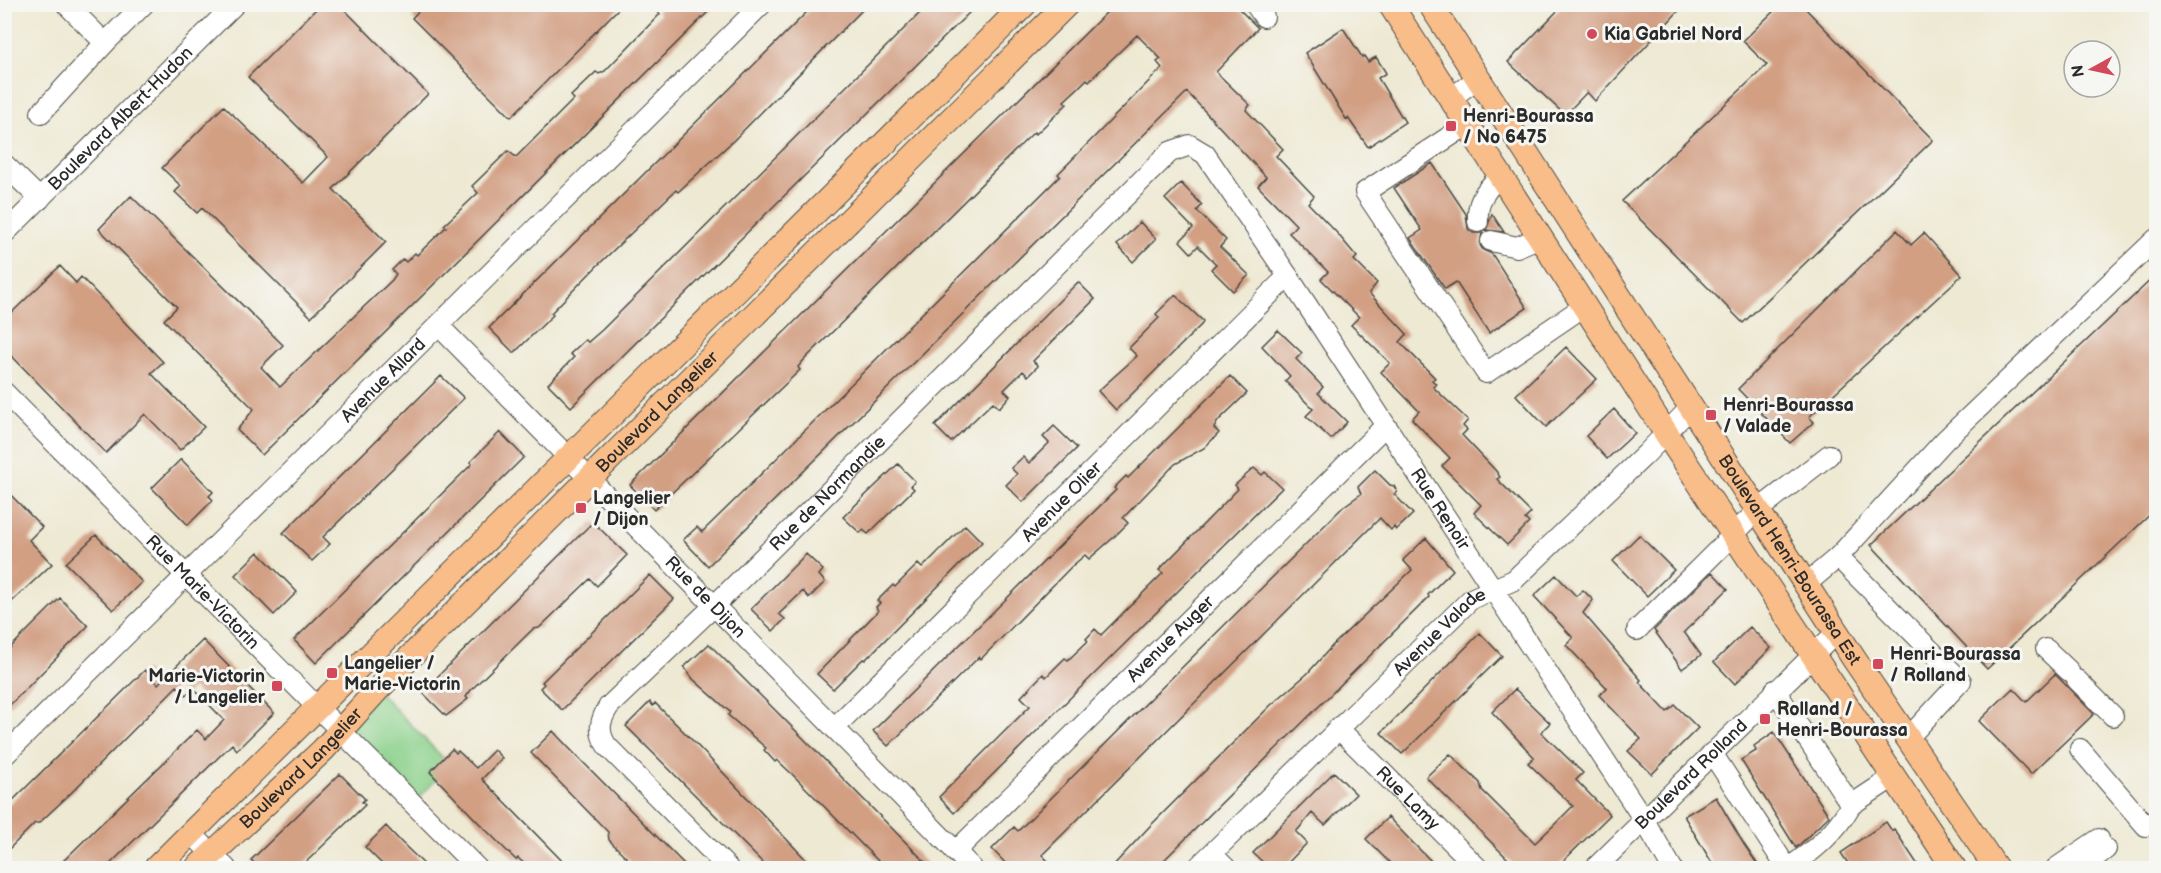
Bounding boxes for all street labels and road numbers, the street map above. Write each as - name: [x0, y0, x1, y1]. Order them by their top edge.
- street label: Boulevard Albert-Hudon: [44, 42, 197, 195]
- street label: Avenue Allard: [336, 333, 430, 426]
- street label: Boulevard Langelier: [591, 346, 723, 477]
- street label: Rue de Normandie: [765, 431, 890, 555]
- street label: Boulevard Henri-Bourassa Est: [1714, 451, 1866, 669]
- street label: Avenue Olier: [1017, 457, 1106, 546]
- street label: Rue Renoir: [1406, 464, 1475, 554]
- street label: Rue Marie-Victorin: [142, 531, 264, 653]
- street label: Rue de Dijon: [661, 552, 750, 642]
- street label: Avenue Valade: [1389, 583, 1489, 680]
- street label: Avenue Auger: [1122, 591, 1218, 686]
- street label: Boulevard Langelier: [235, 703, 367, 833]
- street label: Boulevard Rolland: [1630, 715, 1751, 834]
- street label: Rue Lamy: [1372, 762, 1445, 835]

